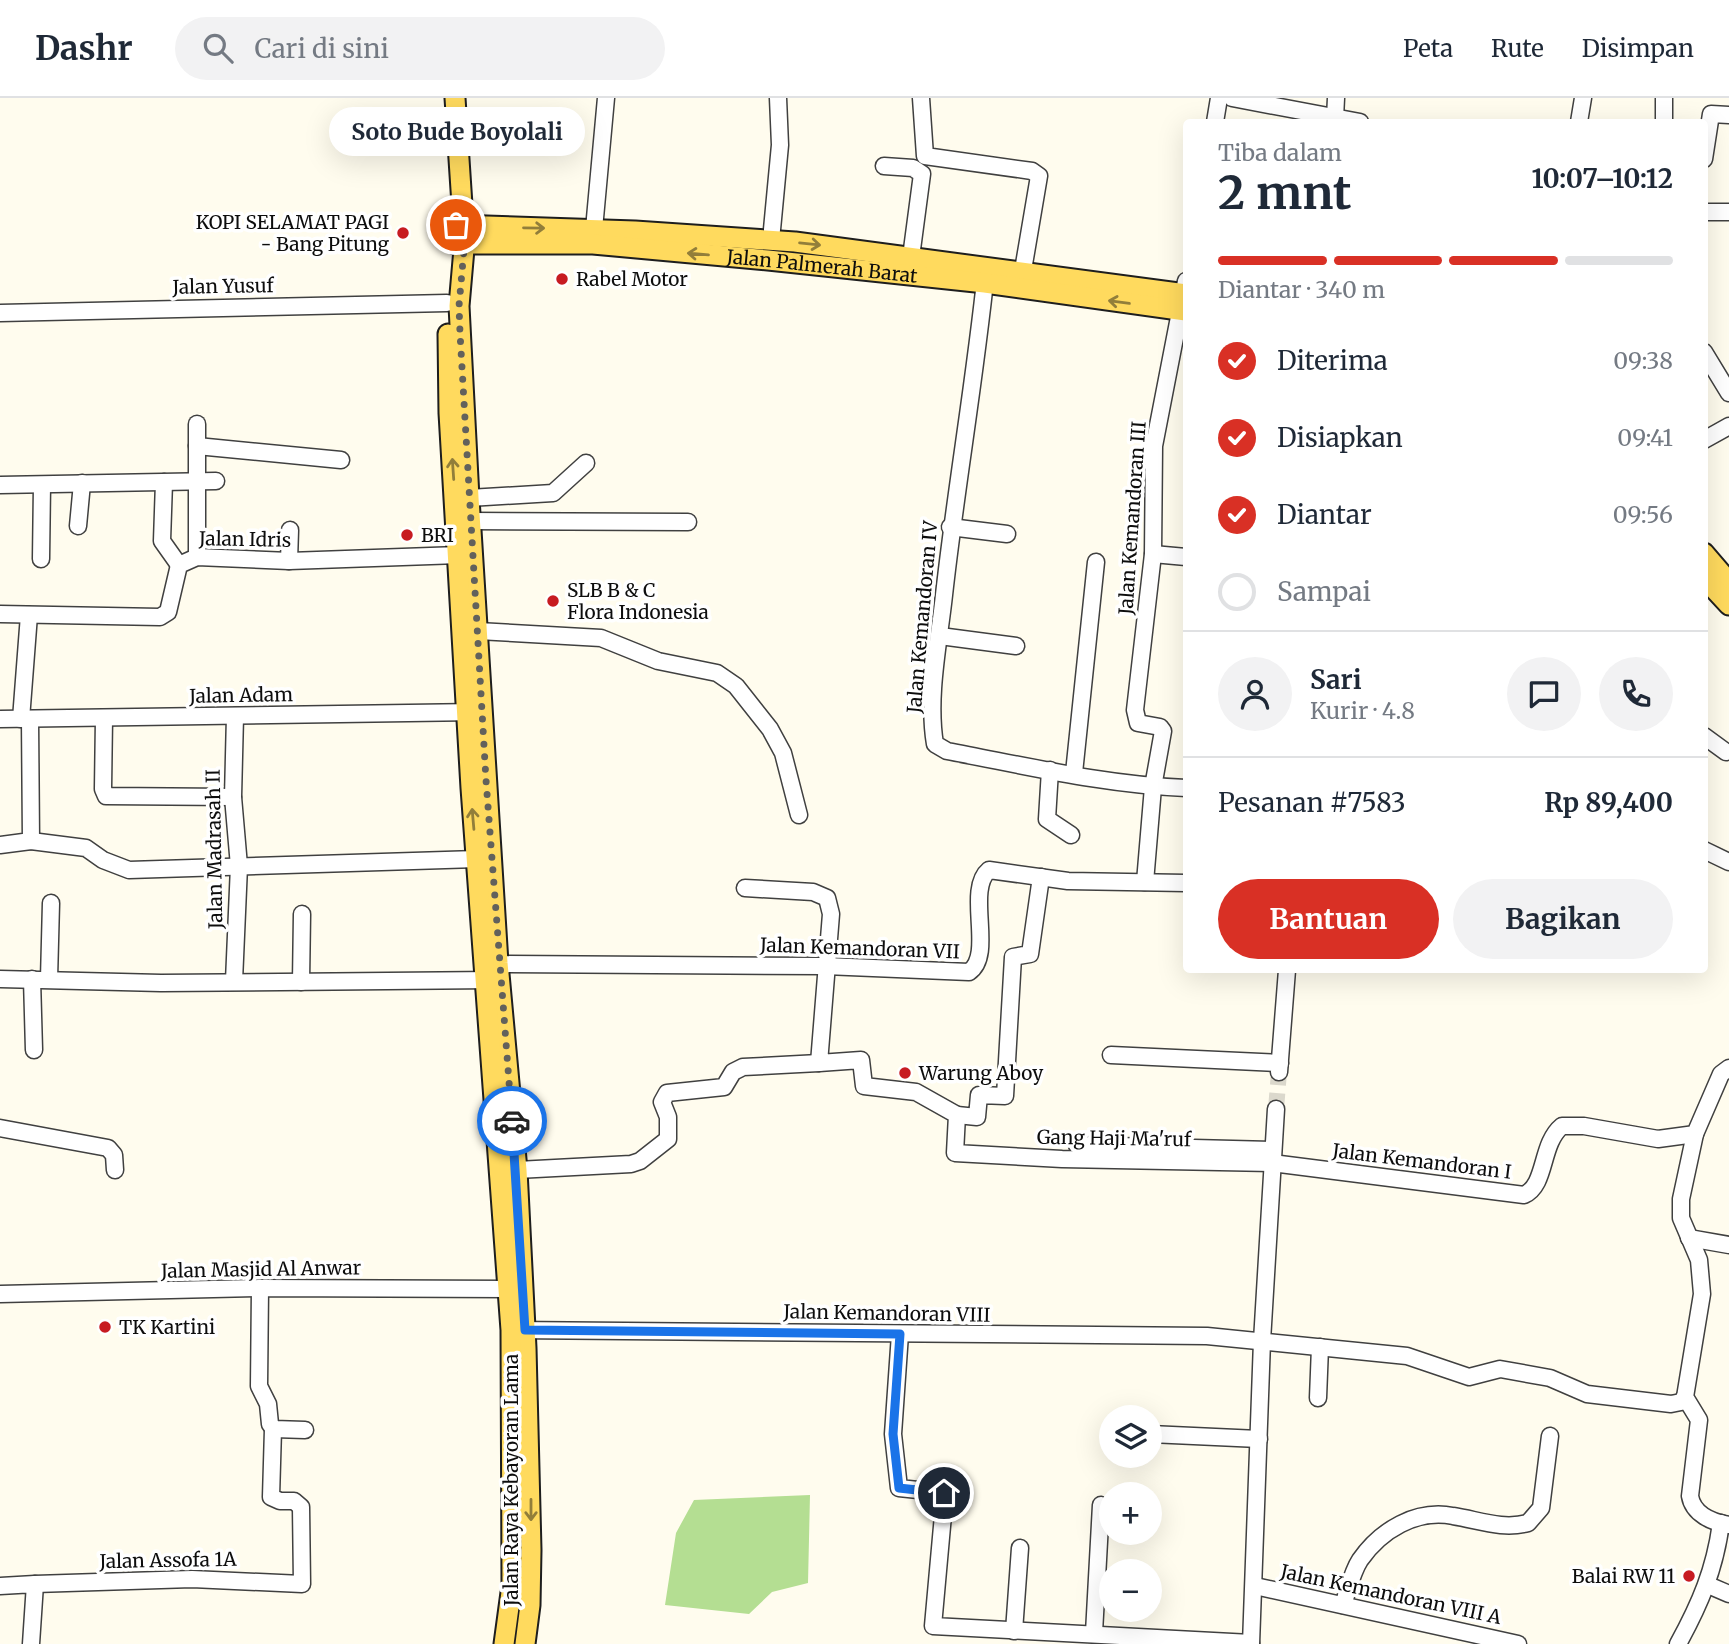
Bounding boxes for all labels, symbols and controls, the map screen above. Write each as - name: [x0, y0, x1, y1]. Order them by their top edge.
- search box: [175, 17, 665, 80]
- text: Dashr: [35, 28, 133, 69]
- icon: search: [199, 29, 237, 67]
- text: Cari di sini: [255, 32, 389, 65]
- text: Peta: [1403, 33, 1453, 64]
- text: Rute: [1491, 33, 1544, 64]
- text: Disimpan: [1582, 33, 1694, 64]
- callout: Soto Bude Boyolali: [328, 106, 584, 155]
- text: Soto Bude Boyolali: [351, 117, 563, 146]
- text: Tiba dalam: [1218, 138, 1342, 167]
- text: 10:07–10:12: [1532, 162, 1673, 195]
- text: 2 mnt: [1218, 164, 1352, 222]
- pin: [426, 195, 486, 255]
- icon: bag: [437, 206, 475, 244]
- place label: KOPI SELAMAT PAGI - Bang Pitung: [196, 210, 389, 256]
- one-way arrow: [523, 221, 546, 235]
- marker: KOPI SELAMAT PAGI - Bang Pitung: [395, 225, 411, 241]
- one-way arrow: [799, 238, 821, 251]
- street label: Jalan Palmerah Barat: [724, 244, 919, 288]
- one-way arrow: [687, 247, 710, 260]
- place label: Rabel Motor: [576, 267, 688, 291]
- marker: Rabel Motor: [554, 271, 570, 287]
- street label: Jalan Yusuf: [171, 273, 275, 299]
- text: Diantar · 340 m: [1218, 275, 1385, 304]
- one-way arrow: [1108, 295, 1131, 308]
- icon: check: [1218, 342, 1256, 380]
- text: Diterima: [1277, 344, 1388, 377]
- text: 09:38: [1613, 346, 1673, 375]
- icon: check: [1218, 419, 1256, 457]
- street label: Jalan Kemandoran III: [1113, 420, 1151, 617]
- text: Disiapkan: [1277, 421, 1403, 454]
- text: 09:41: [1617, 423, 1673, 452]
- one-way arrow: [446, 458, 459, 481]
- icon: check: [1218, 496, 1256, 534]
- text: Diantar: [1277, 498, 1372, 531]
- text: 09:56: [1613, 500, 1673, 529]
- street label: Jalan Kemandoran IV: [902, 519, 942, 715]
- place label: BRI: [421, 523, 454, 547]
- street label: Jalan Idris: [198, 526, 291, 552]
- marker: BRI: [399, 527, 415, 543]
- text: Sampai: [1277, 575, 1371, 608]
- place label: SLB B & C Flora Indonesia: [567, 578, 709, 624]
- marker: SLB B & C Flora Indonesia: [545, 593, 561, 609]
- button: person: [1218, 657, 1292, 731]
- button: chat: [1507, 657, 1581, 731]
- button: phone: [1599, 657, 1673, 731]
- text: Sari: [1310, 663, 1362, 696]
- street label: Jalan Adam: [188, 682, 293, 708]
- text: Kurir · 4.8: [1310, 696, 1415, 725]
- street label: Jalan Madrasah II: [201, 769, 227, 930]
- text: Pesanan #7583: [1218, 786, 1406, 819]
- text: Rp 89,400: [1544, 786, 1673, 819]
- one-way arrow: [467, 808, 480, 830]
- button: Bantuan: [1218, 879, 1439, 959]
- button: Bagikan: [1453, 879, 1673, 959]
- street label: Jalan Kemandoran VII: [759, 932, 960, 963]
- place label: Warung Aboy: [918, 1061, 1043, 1085]
- marker: Warung Aboy: [897, 1065, 913, 1081]
- courier: [477, 1086, 547, 1156]
- icon: car: [493, 1102, 531, 1140]
- street label: Gang Haji Ma'ruf: [1037, 1125, 1192, 1151]
- street label: Jalan Kemandoran I: [1330, 1138, 1513, 1184]
- street label: Jalan Masjid Al Anwar: [160, 1255, 362, 1283]
- street label: Jalan Kemandoran VIII: [782, 1299, 991, 1327]
- place label: TK Kartini: [119, 1315, 215, 1339]
- marker: TK Kartini: [97, 1319, 113, 1335]
- street label: Jalan Raya Kebayoran Lama: [499, 1354, 523, 1607]
- map controls: [1099, 1405, 1162, 1622]
- button: layers: [1099, 1405, 1162, 1468]
- pin: [914, 1463, 974, 1523]
- icon: home: [925, 1474, 963, 1512]
- button: +: [1099, 1482, 1162, 1545]
- one-way arrow: [524, 1498, 538, 1521]
- street label: Jalan Assofa 1A: [98, 1547, 237, 1573]
- button: −: [1099, 1559, 1162, 1622]
- street label: Jalan Kemandoran VIII A: [1277, 1559, 1504, 1629]
- place label: Balai RW 11: [1572, 1564, 1675, 1588]
- marker: Balai RW 11: [1681, 1568, 1697, 1584]

